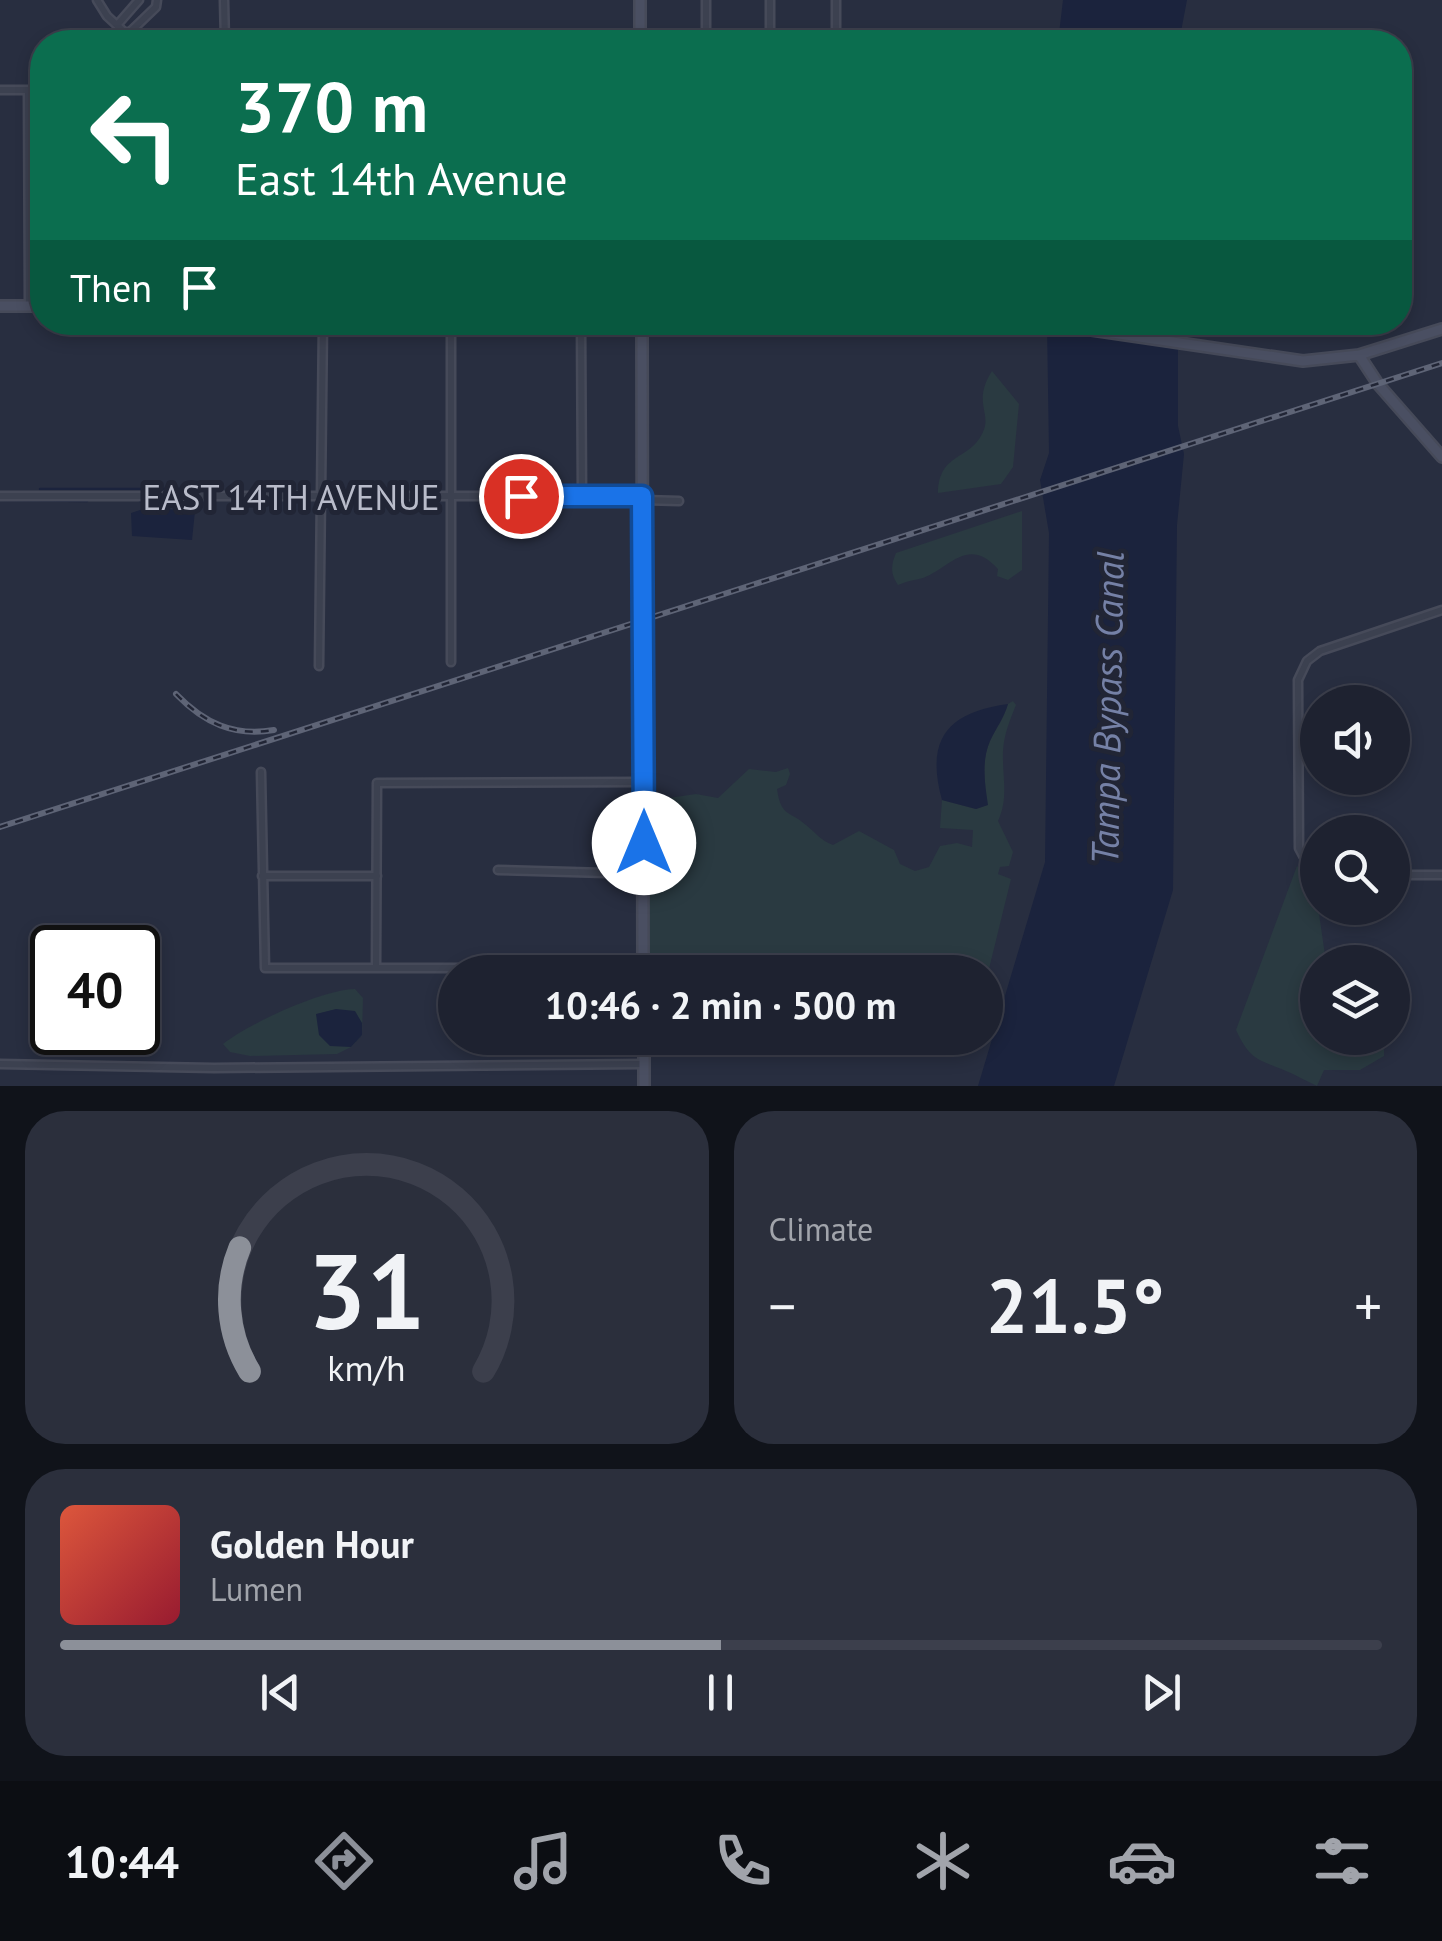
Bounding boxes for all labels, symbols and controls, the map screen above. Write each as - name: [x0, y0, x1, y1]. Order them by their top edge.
- text: 370 m: [235, 61, 428, 151]
- icon: left: [70, 70, 200, 200]
- text: East 14th Avenue: [235, 149, 568, 207]
- icon: arrive: [172, 260, 227, 315]
- text: Then: [70, 263, 152, 312]
- pin: [479, 454, 564, 539]
- icon: arrive: [494, 469, 549, 524]
- street label: EAST 14TH AVENUE: [142, 474, 440, 520]
- water label: Tampa Bypass Canal: [1079, 551, 1134, 865]
- map controls: [1300, 685, 1410, 1055]
- button: sound: [1300, 685, 1410, 795]
- position arrow: [592, 791, 696, 895]
- button: search: [1300, 815, 1410, 925]
- speed limit sign: 40: [30, 925, 160, 1055]
- button: layers: [1300, 945, 1410, 1055]
- text: 10:46 · 2 min · 500 m: [545, 980, 896, 1029]
- text: Climate: [769, 1208, 873, 1250]
- text: 31: [308, 1223, 426, 1358]
- text: 21.5°: [986, 1257, 1165, 1354]
- text: −: [769, 1270, 796, 1341]
- text: +: [1354, 1270, 1382, 1341]
- text: km/h: [328, 1345, 406, 1391]
- text: Golden Hour: [210, 1519, 414, 1568]
- text: Lumen: [210, 1568, 303, 1610]
- icon: previous: [253, 1665, 308, 1720]
- icon: pause: [693, 1665, 748, 1720]
- icon: next: [1134, 1665, 1189, 1720]
- icon: directions: [309, 1826, 379, 1896]
- icon: music: [508, 1826, 578, 1896]
- icon: phone: [708, 1826, 778, 1896]
- icon: climate: [908, 1826, 978, 1896]
- icon: car: [1107, 1826, 1177, 1896]
- icon: filters: [1307, 1826, 1377, 1896]
- text: 10:44: [65, 1832, 179, 1890]

